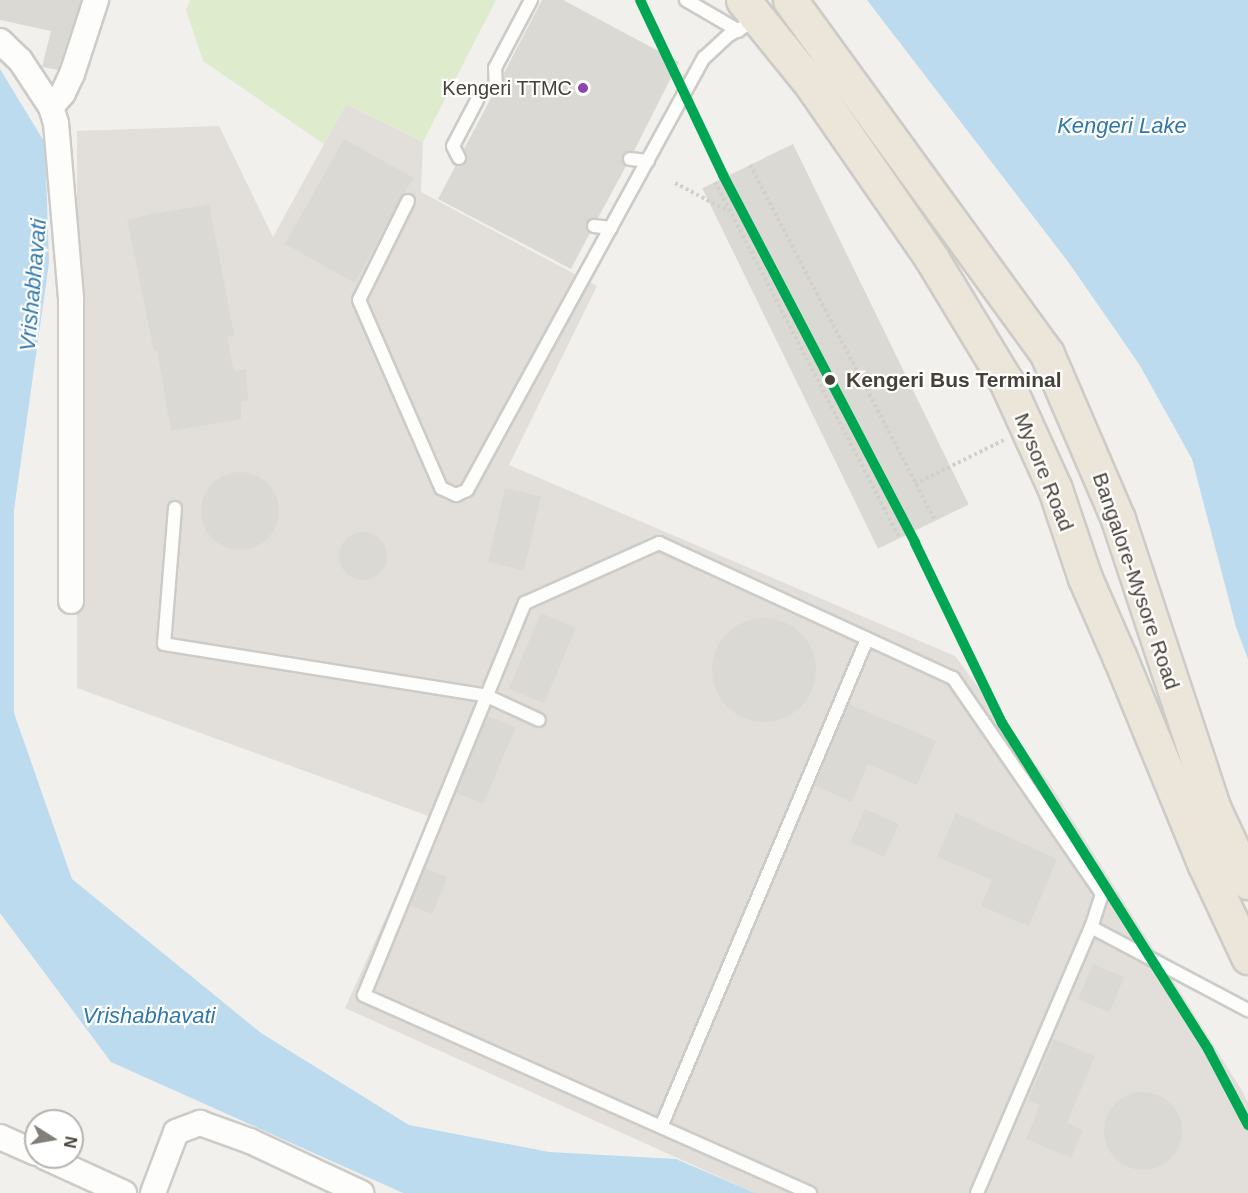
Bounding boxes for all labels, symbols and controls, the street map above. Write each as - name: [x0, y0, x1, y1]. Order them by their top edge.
- place label: Kengeri TTMC: [442, 76, 572, 100]
- marker: Kengeri TTMC: [577, 82, 589, 94]
- water label: Kengeri Lake: [1057, 113, 1187, 139]
- water label: Vrishabhavati: [14, 218, 52, 352]
- place label: Kengeri Bus Terminal: [846, 367, 1061, 393]
- marker: Kengeri Bus Terminal: [819, 369, 841, 391]
- street label: Mysore Road: [1009, 409, 1079, 535]
- street label: Bangalore-Mysore Road: [1087, 469, 1185, 693]
- water label: Vrishabhavati: [83, 1003, 215, 1029]
- north arrow: [24, 1109, 84, 1169]
- text: N: [61, 1135, 80, 1149]

